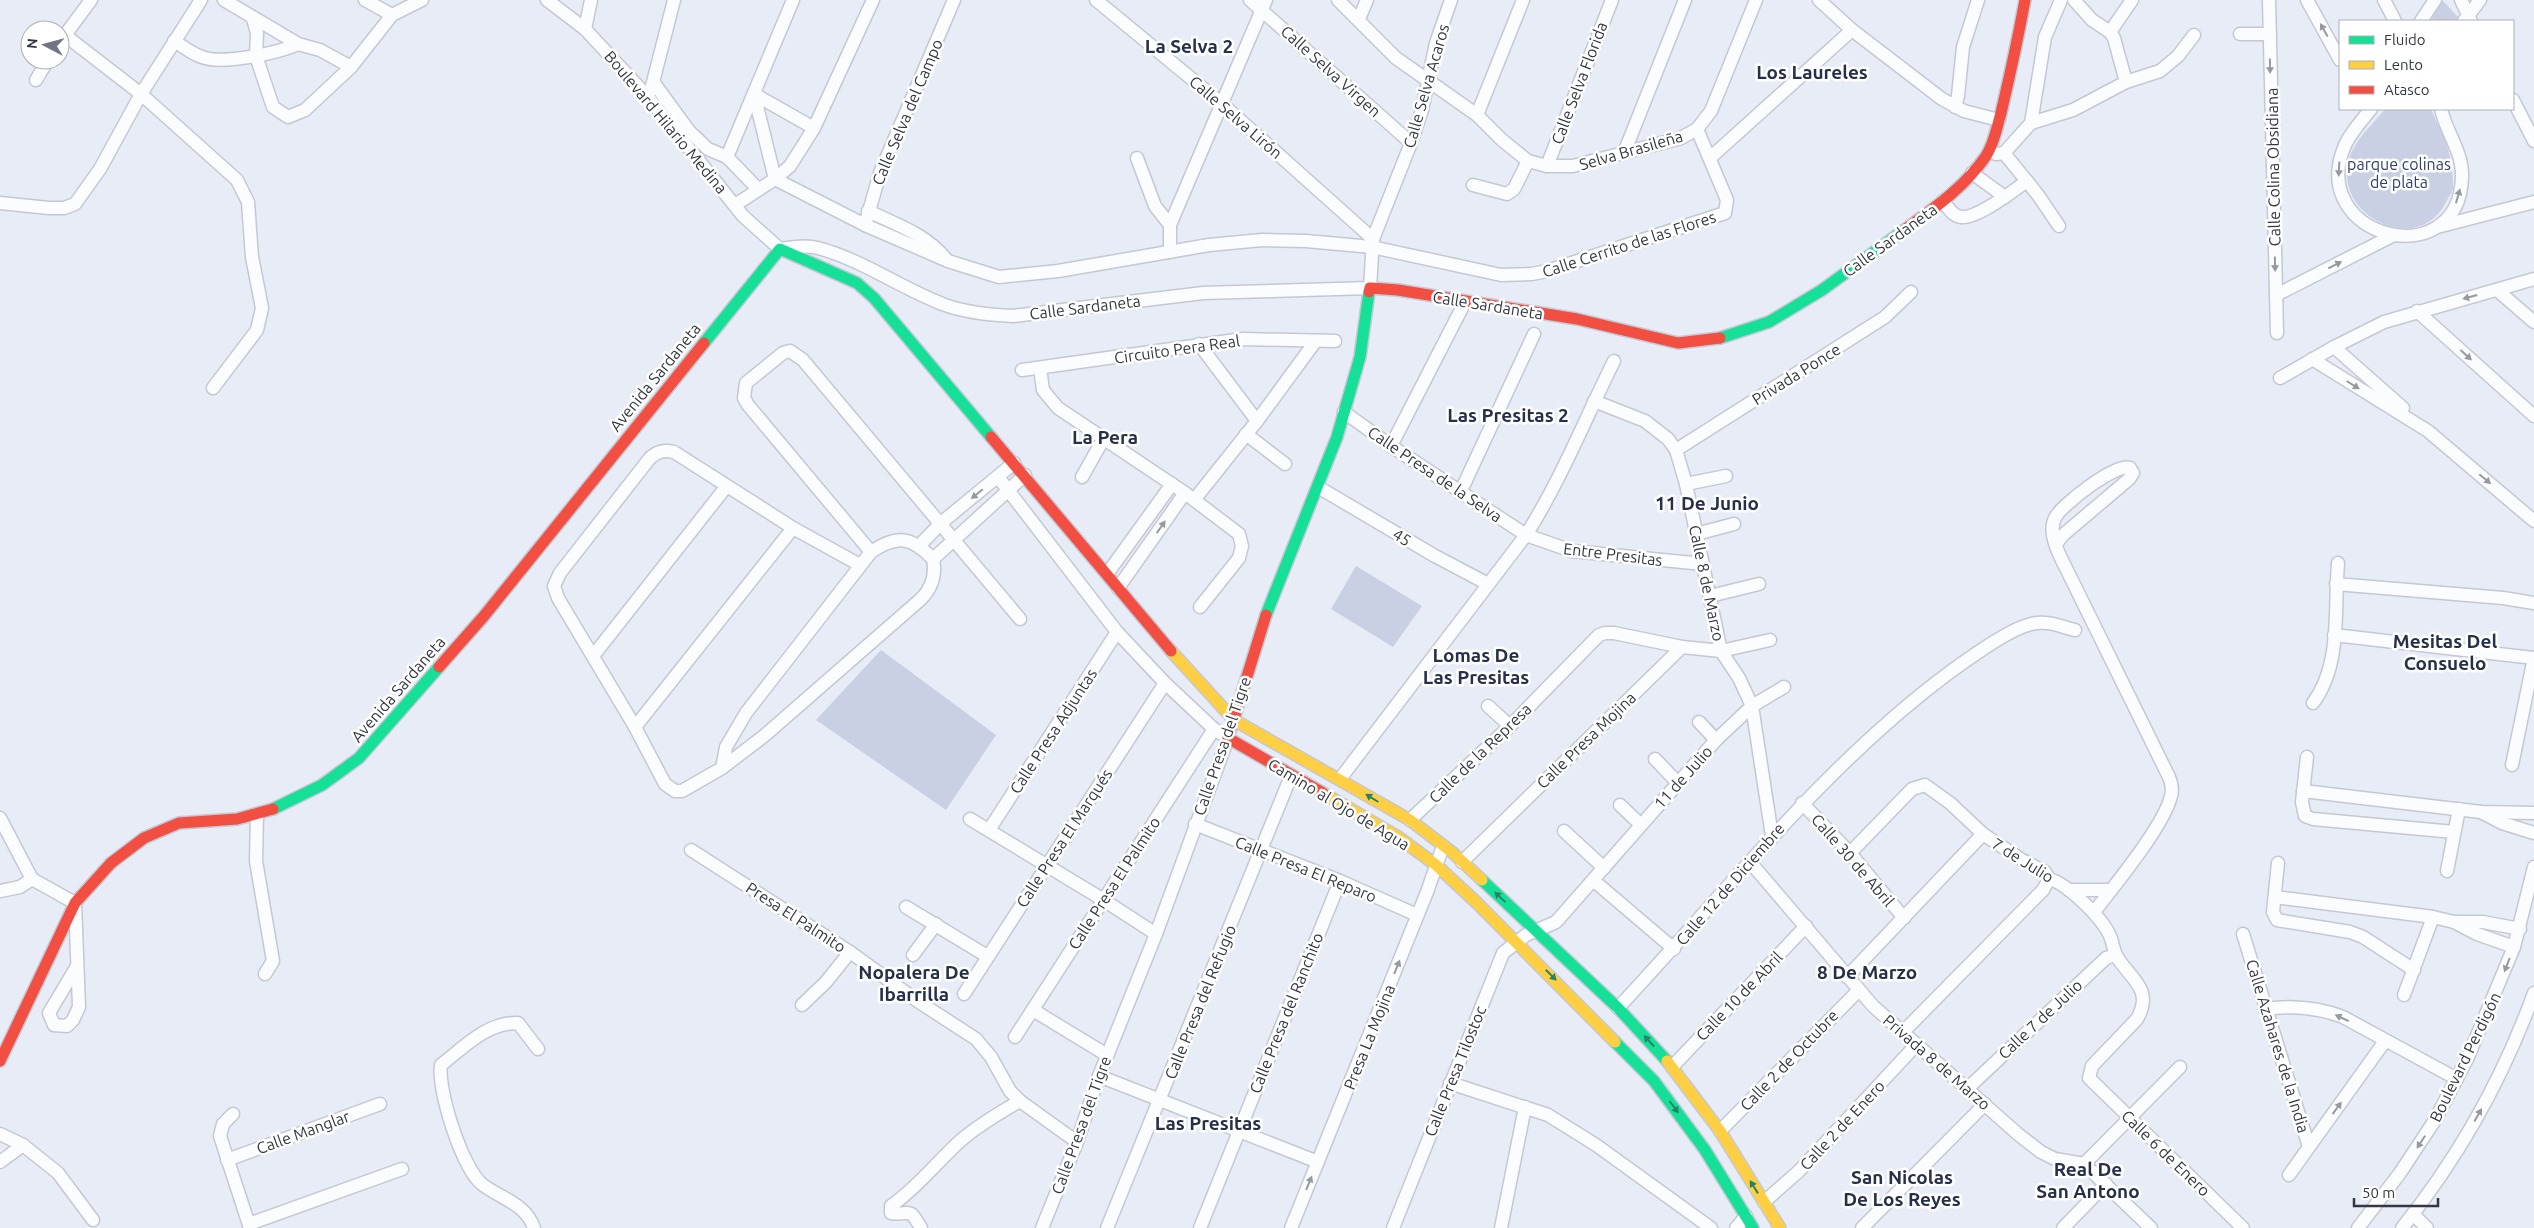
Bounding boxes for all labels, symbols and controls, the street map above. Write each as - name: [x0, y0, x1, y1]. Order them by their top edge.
- street label: Calle Selva Florida: [1547, 19, 1611, 147]
- north arrow: [20, 20, 70, 70]
- legend: [2339, 20, 2514, 110]
- street label: Calle Selva Virgen: [1277, 22, 1385, 120]
- street label: Calle Selva Acaros: [1400, 22, 1452, 150]
- one-way arrow: [2320, 23, 2328, 37]
- text: Fluido: [2384, 31, 2426, 48]
- district label: La Selva 2: [1145, 35, 1233, 57]
- street label: Calle Selva del Campo: [868, 36, 946, 188]
- text: N: [24, 38, 41, 50]
- street label: Boulevard Hilario Medina: [601, 47, 731, 197]
- text: Lento: [2384, 56, 2423, 73]
- one-way arrow: [2267, 58, 2275, 74]
- district label: Los Laureles: [1756, 61, 1868, 83]
- street label: Calle Selva Lirón: [1186, 72, 1286, 162]
- text: Atasco: [2384, 81, 2430, 98]
- street label: Calle Colina Obsidiana: [2263, 88, 2283, 246]
- street label: Selva Brasileña: [1577, 127, 1685, 173]
- park label: parque colinas de plata: [2347, 155, 2451, 191]
- one-way arrow: [2335, 162, 2343, 178]
- one-way arrow: [2455, 188, 2463, 203]
- street label: Calle Sardaneta: [1840, 200, 1940, 280]
- street label: Calle Cerrito de las Flores: [1540, 207, 1718, 281]
- one-way arrow: [2271, 256, 2279, 272]
- one-way arrow: [2328, 261, 2342, 269]
- street label: Calle Sardaneta: [1431, 287, 1545, 323]
- street label: Calle Sardaneta: [1028, 291, 1142, 323]
- one-way arrow: [2463, 293, 2478, 301]
- street label: Avenida Sardaneta: [606, 319, 704, 435]
- street label: Circuito Pera Real: [1113, 331, 1241, 367]
- street label: Privada Ponce: [1748, 340, 1844, 408]
- one-way arrow: [2460, 350, 2473, 361]
- one-way arrow: [2347, 380, 2360, 389]
- district label: Las Presitas 2: [1447, 404, 1569, 426]
- street label: Calle Presa de la Selva: [1365, 422, 1505, 526]
- district label: La Pera: [1072, 426, 1138, 448]
- one-way arrow: [2479, 473, 2491, 484]
- one-way arrow: [971, 488, 984, 499]
- district label: 11 De Junio: [1655, 492, 1759, 514]
- one-way arrow: [1156, 520, 1166, 534]
- street label: Calle 8 de Marzo: [1686, 523, 1728, 643]
- street label: 45: [1390, 525, 1414, 549]
- street label: Entre Presitas: [1562, 539, 1664, 569]
- district label: Mesitas Del Consuelo: [2393, 630, 2497, 674]
- street label: Avenida Sardaneta: [347, 633, 449, 745]
- district label: Lomas De Las Presitas: [1423, 644, 1529, 688]
- street label: Calle Presa Adjuntas: [1006, 665, 1100, 797]
- street label: Calle Presa del Tigre: [1190, 674, 1254, 818]
- street label: Calle Presa Mojina: [1533, 688, 1639, 792]
- street label: Calle de la Represa: [1425, 700, 1535, 806]
- street label: 11 de Julio: [1650, 742, 1716, 812]
- street label: Camino al Ojo de Agua: [1265, 755, 1413, 853]
- street label: Calle Presa El Marqués: [1012, 765, 1116, 911]
- one-way arrow: [1366, 794, 1379, 803]
- street label: Calle 30 de Abril: [1808, 810, 1898, 910]
- street label: Calle Presa El Palmito: [1064, 813, 1164, 953]
- street label: Calle 12 de Diciembre: [1672, 819, 1788, 949]
- street label: Calle Presa El Reparo: [1233, 832, 1379, 906]
- street label: 7 de Julio: [1989, 834, 2057, 886]
- street label: Presa El Palmito: [743, 878, 849, 956]
- one-way arrow: [1495, 891, 1507, 903]
- street label: Calle Presa del Refugio: [1161, 922, 1239, 1082]
- street label: Calle Presa del Ranchito: [1246, 930, 1326, 1096]
- street label: Calle 10 de Abril: [1692, 948, 1786, 1044]
- street label: Calle Azahares de la India: [2243, 957, 2313, 1135]
- one-way arrow: [2503, 958, 2511, 972]
- one-way arrow: [1393, 960, 1401, 974]
- district label: Nopalera De Ibarrilla: [858, 961, 970, 1005]
- district label: 8 De Marzo: [1817, 961, 1917, 983]
- one-way arrow: [1545, 969, 1557, 981]
- street label: Calle 7 de Julio: [1994, 976, 2086, 1062]
- street label: Presa La Mojina: [1340, 982, 1398, 1092]
- street label: Boulevard Perdigón: [2426, 989, 2504, 1125]
- street label: Calle Presa Tilostoc: [1421, 1003, 1490, 1139]
- street label: Calle 2 de Octubre: [1736, 1006, 1842, 1114]
- street label: Privada 8 de Marzo: [1880, 1011, 1994, 1113]
- one-way arrow: [2335, 1014, 2350, 1022]
- one-way arrow: [1643, 1036, 1655, 1048]
- street label: Calle Presa del Tigre: [1048, 1054, 1114, 1196]
- street label: Calle 2 de Enero: [1796, 1077, 1888, 1173]
- one-way arrow: [1668, 1100, 1679, 1113]
- one-way arrow: [2332, 1101, 2342, 1114]
- street label: Calle 6 de Enero: [2118, 1106, 2214, 1200]
- street label: Calle Manglar: [254, 1107, 352, 1157]
- one-way arrow: [2474, 1108, 2482, 1123]
- district label: Las Presitas: [1155, 1112, 1261, 1134]
- one-way arrow: [2416, 1135, 2425, 1149]
- district label: Real De San Antono: [2036, 1158, 2140, 1202]
- district label: San Nicolas De Los Reyes: [1843, 1166, 1961, 1210]
- one-way arrow: [1306, 1176, 1314, 1190]
- scale bar: [2354, 1176, 2438, 1208]
- one-way arrow: [1750, 1180, 1759, 1193]
- text: 50 m: [2362, 1184, 2395, 1201]

